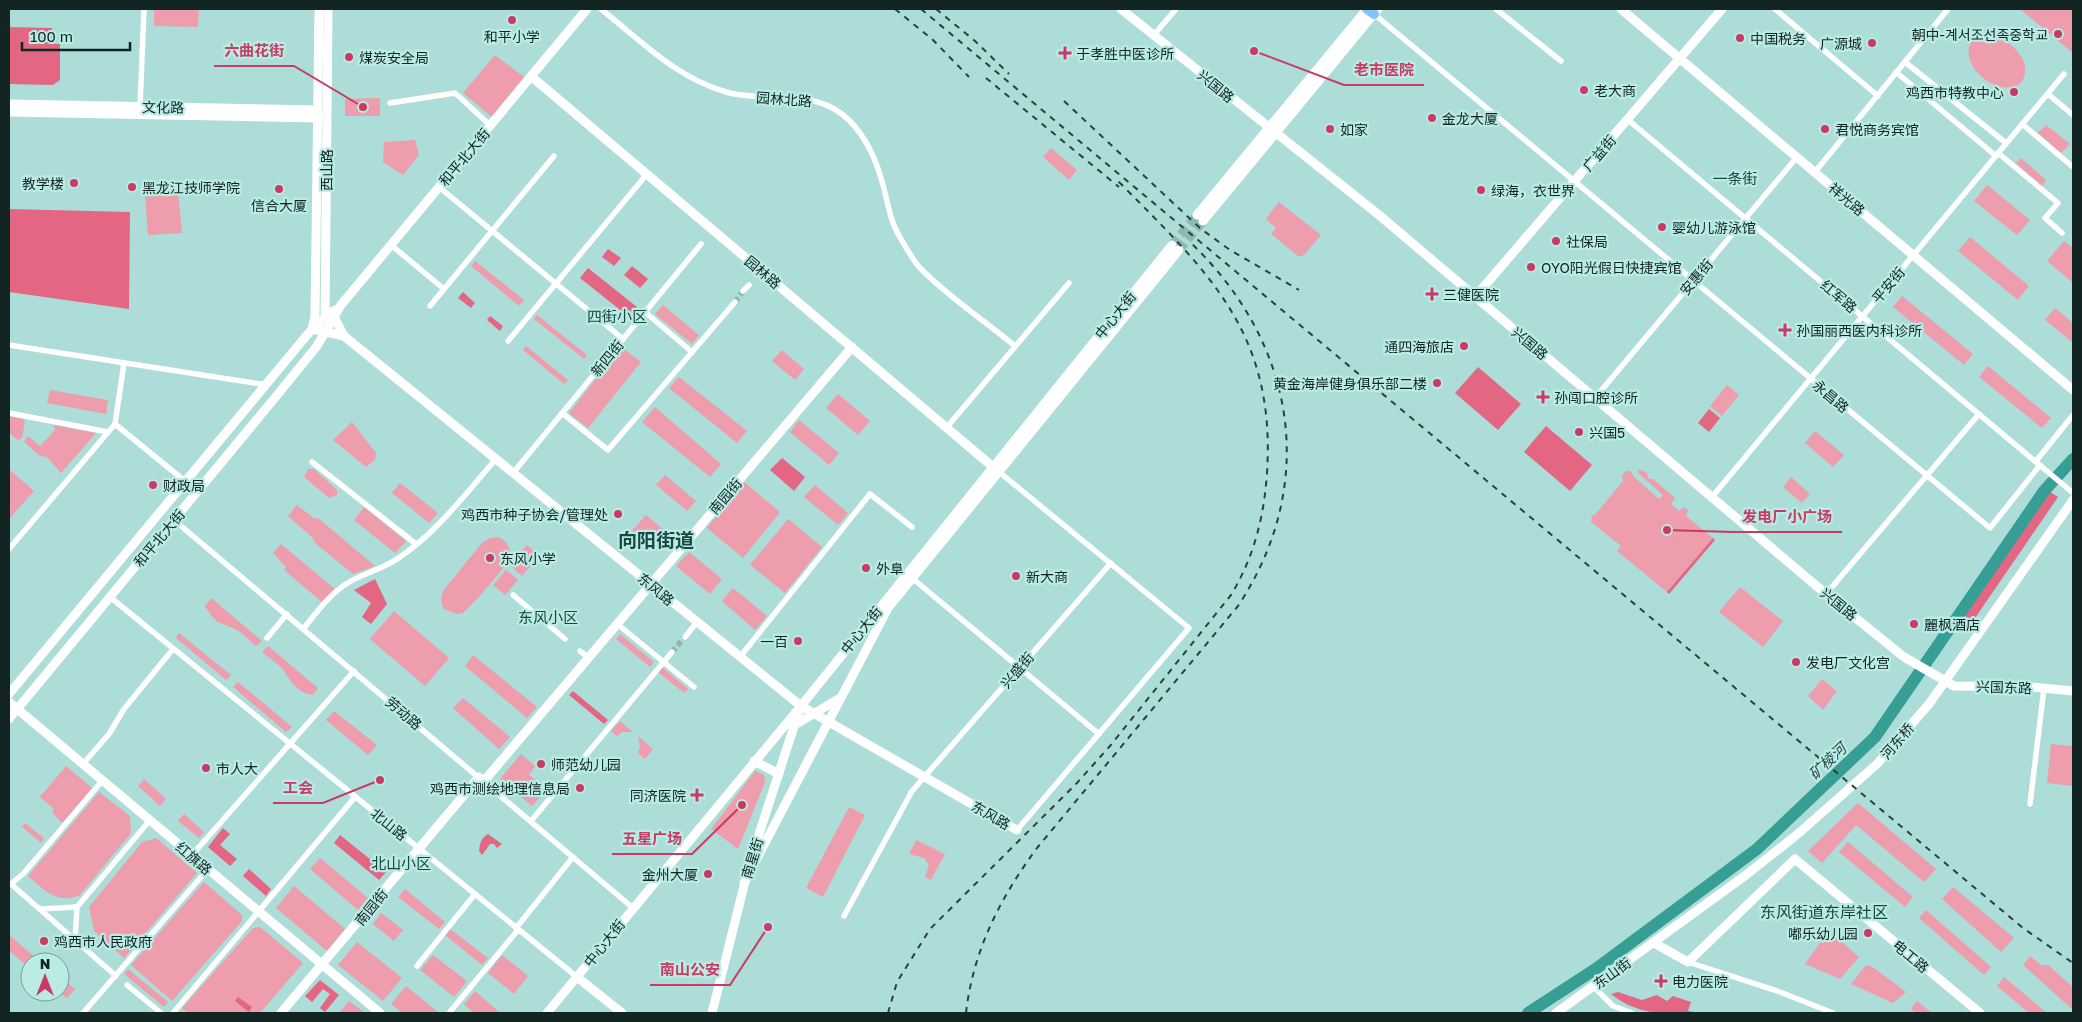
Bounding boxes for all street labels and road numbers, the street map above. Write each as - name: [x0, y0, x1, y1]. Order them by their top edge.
- street label: 兴国路: [1194, 66, 1238, 106]
- street label: 园林北路: [755, 89, 813, 109]
- street label: 文化路: [142, 98, 184, 116]
- street label: 和平北大街: [435, 125, 493, 189]
- street label: 广益街: [1579, 132, 1619, 174]
- street label: 西山路: [318, 149, 335, 191]
- street label: 祥光路: [1825, 179, 1869, 219]
- street label: 园林路: [741, 252, 785, 292]
- street label: 安惠街: [1676, 255, 1716, 299]
- street label: 平安街: [1868, 263, 1908, 307]
- street label: 红军路: [1817, 276, 1861, 316]
- street label: 中心大街: [1091, 288, 1139, 342]
- street label: 兴国路: [1508, 323, 1552, 363]
- street label: 新四街: [587, 336, 627, 380]
- street label: 永昌路: [1809, 376, 1853, 416]
- street label: 南园街: [705, 474, 745, 518]
- street label: 和平北大街: [130, 506, 188, 570]
- street label: 东风路: [634, 569, 678, 609]
- street label: 兴国路: [1817, 584, 1861, 624]
- street label: 中心大街: [837, 603, 885, 657]
- street label: 兴盛街: [997, 649, 1037, 691]
- street label: 兴国东路: [1976, 678, 2032, 696]
- street label: 劳动路: [382, 693, 426, 733]
- street label: 河东桥: [1877, 720, 1917, 762]
- street label: 东风路: [969, 797, 1013, 833]
- street label: 北山路: [367, 804, 411, 844]
- street label: 南星街: [738, 835, 766, 881]
- street label: 红旗路: [172, 838, 216, 878]
- street label: 南园街: [351, 885, 391, 929]
- street label: 中心大街: [580, 916, 628, 970]
- street label: 电工路: [1889, 936, 1933, 976]
- street label: 东山街: [1590, 954, 1634, 992]

